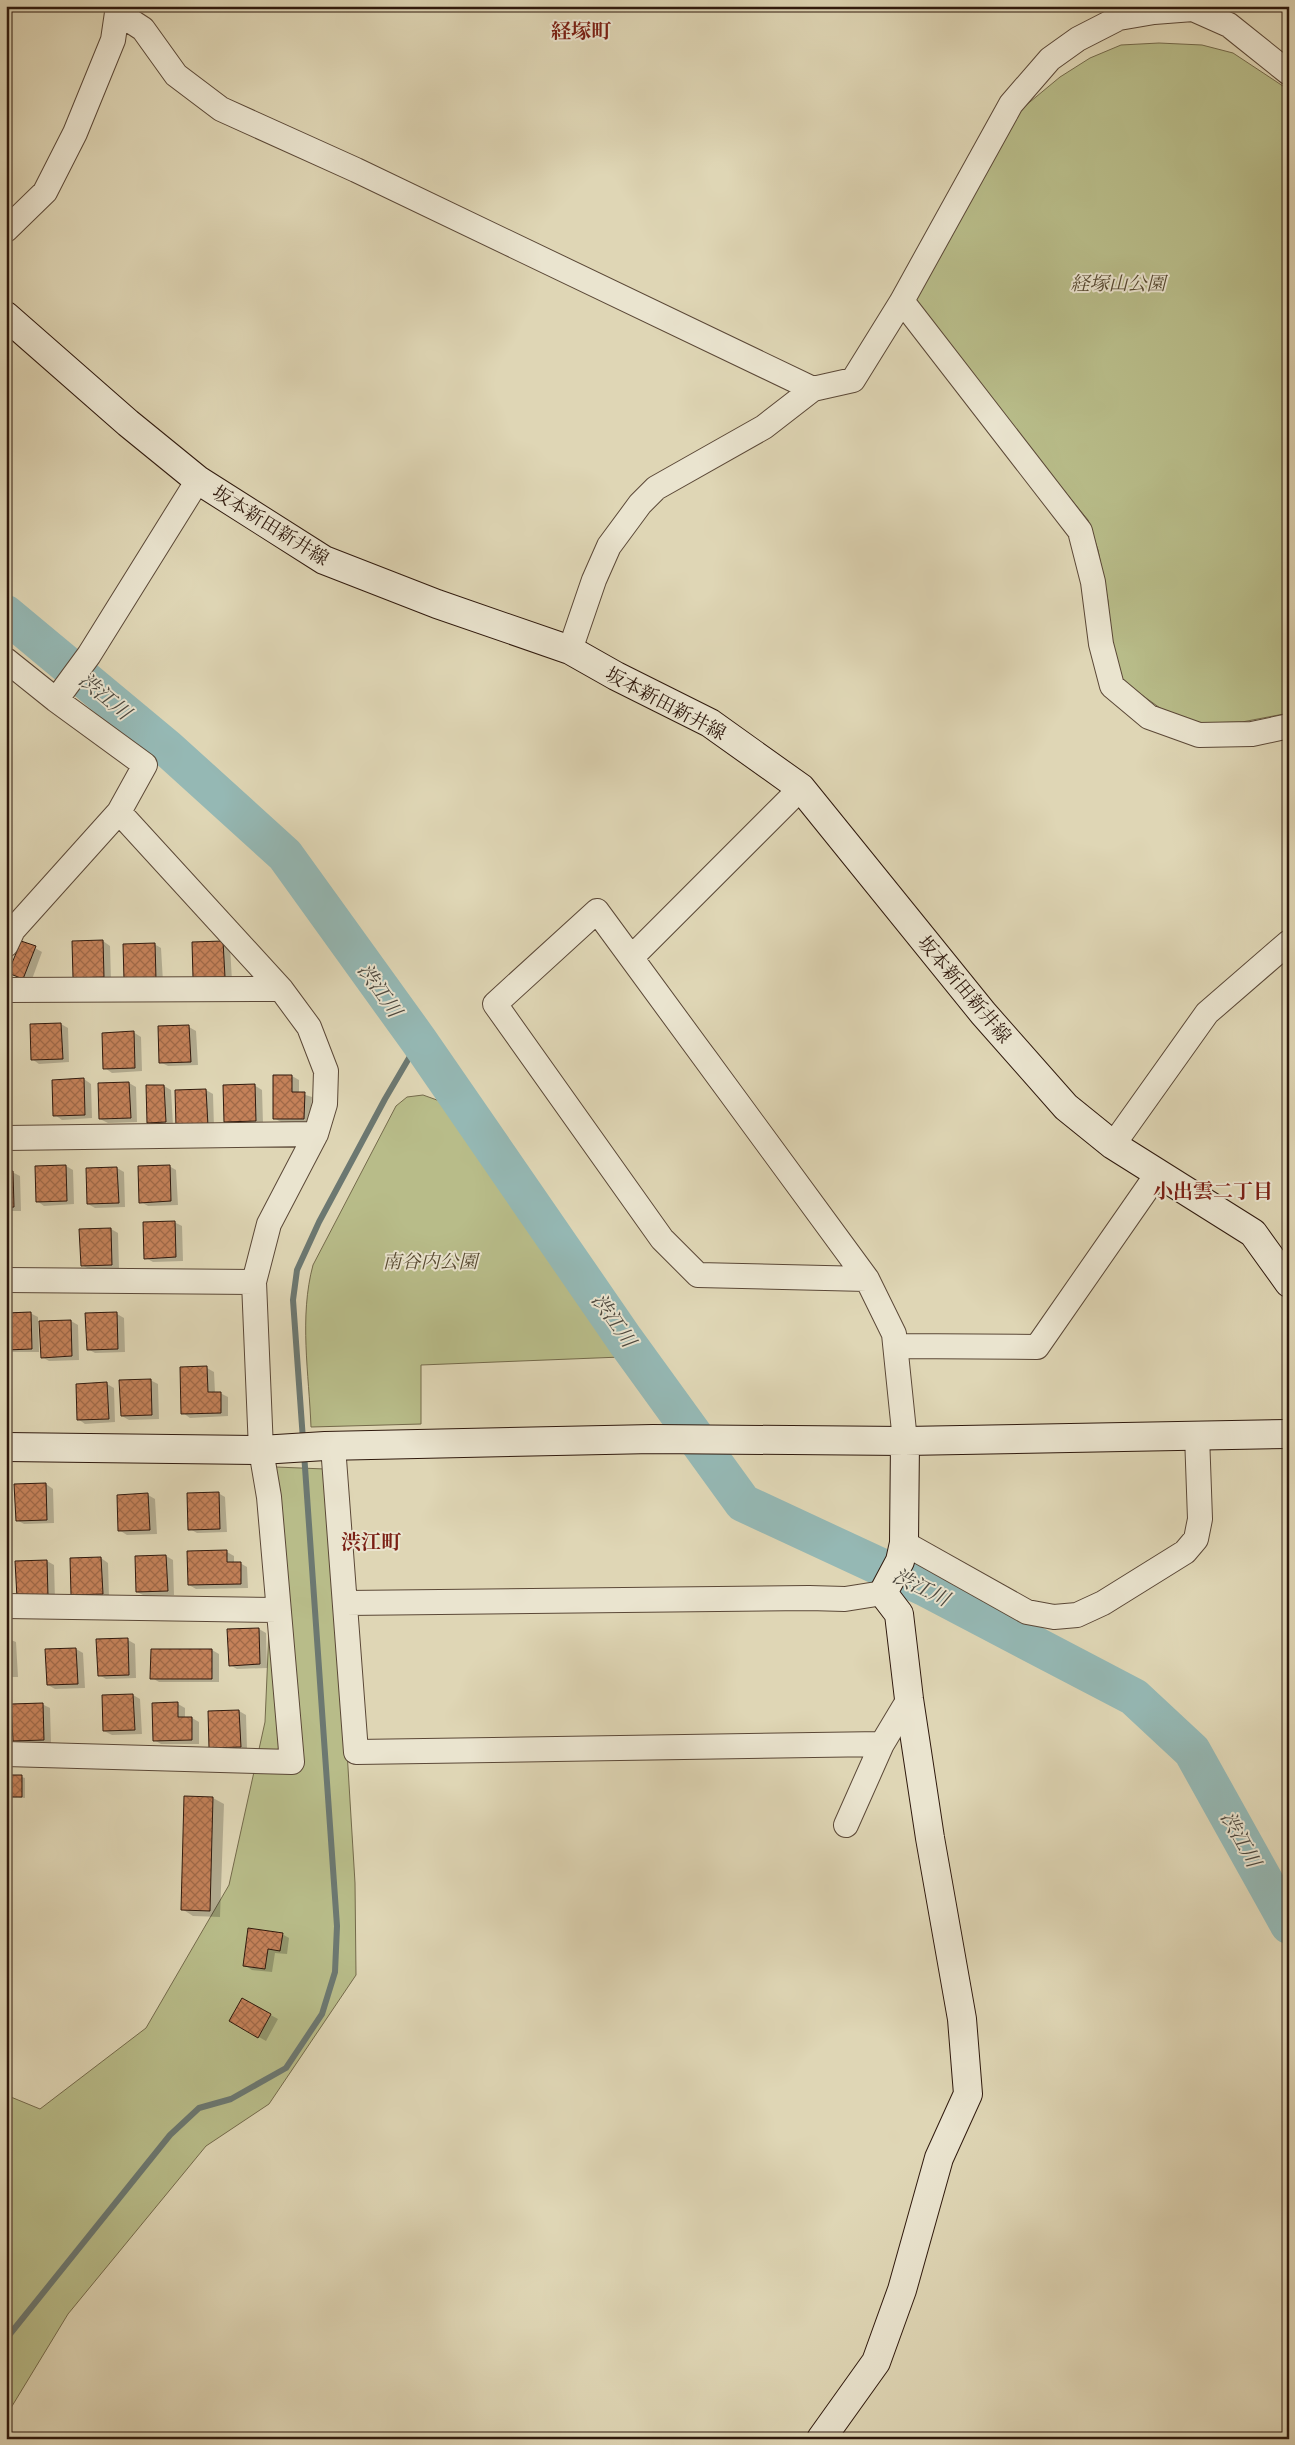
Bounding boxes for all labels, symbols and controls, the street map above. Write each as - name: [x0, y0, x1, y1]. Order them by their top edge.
- district label: 経塚町: [551, 20, 612, 45]
- park label: 経塚山公園: [1070, 273, 1168, 297]
- street label: 坂本新田新井線: [207, 481, 333, 572]
- street label: 坂本新田新井線: [601, 663, 729, 747]
- water label: 渋江川: [73, 668, 137, 727]
- street label: 坂本新田新井線: [912, 932, 1015, 1049]
- water label: 渋江川: [351, 959, 407, 1024]
- district label: 小出雲二丁目: [1153, 1180, 1273, 1205]
- park label: 南谷内公園: [382, 1251, 480, 1275]
- water label: 渋江川: [585, 1289, 641, 1354]
- district label: 渋江町: [341, 1531, 402, 1556]
- water label: 渋江川: [888, 1564, 955, 1614]
- water label: 渋江川: [1214, 1807, 1266, 1874]

